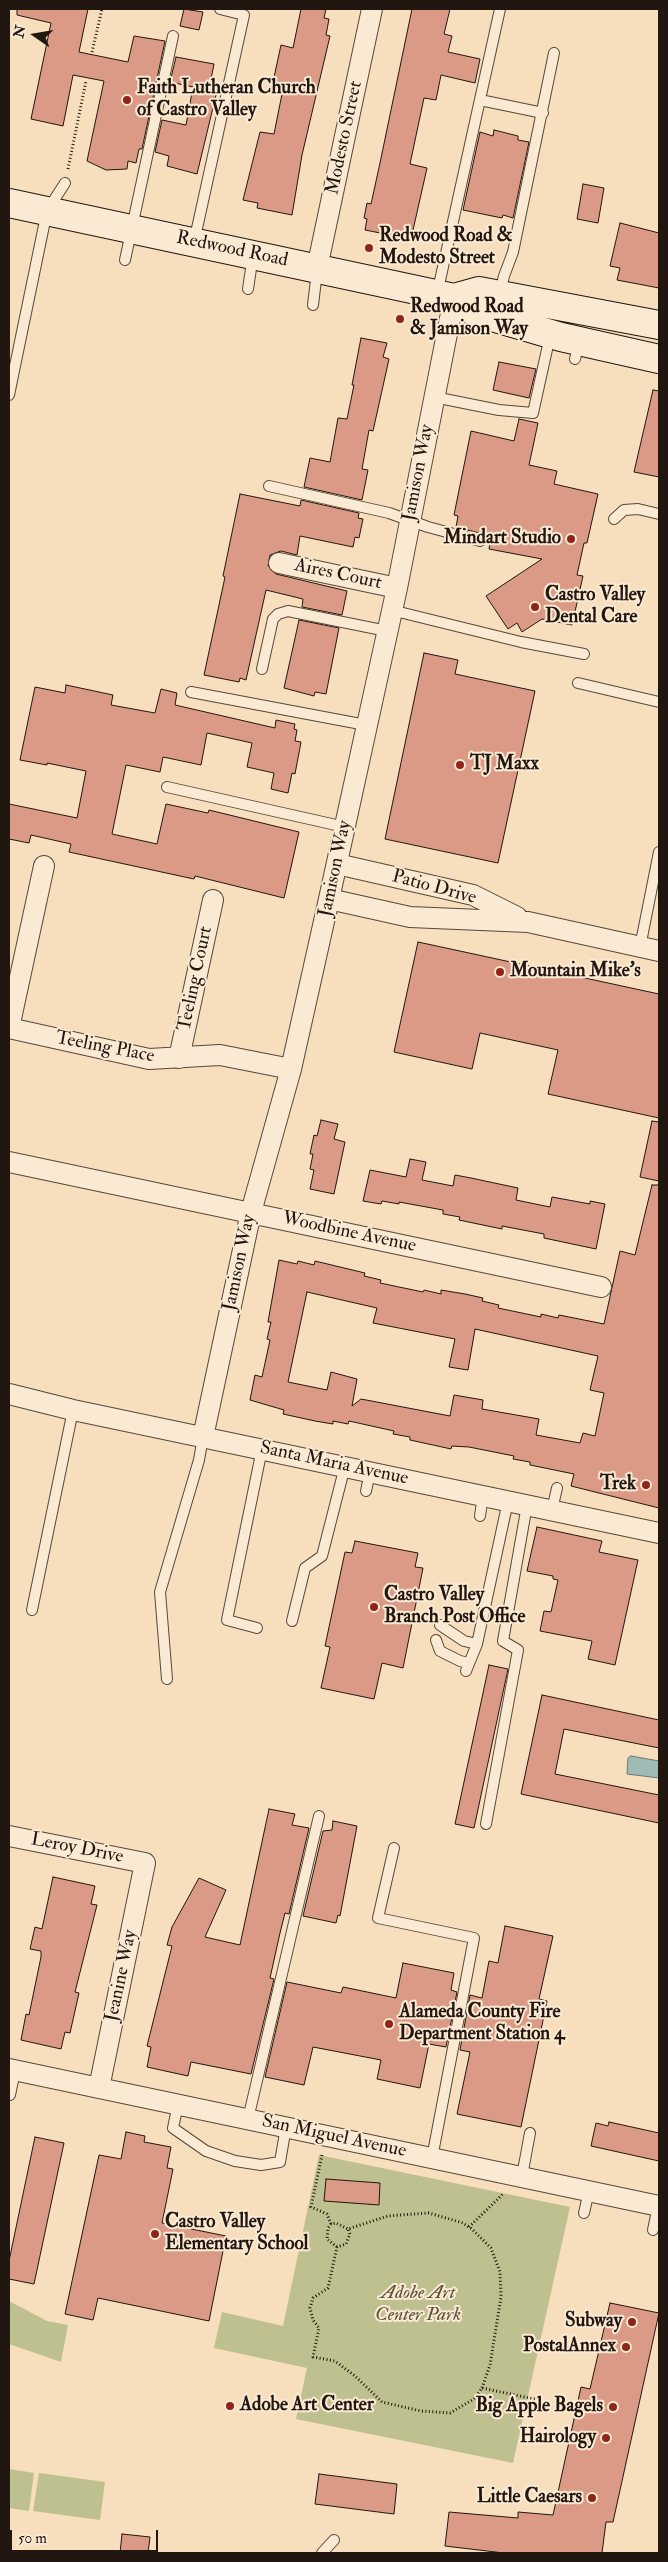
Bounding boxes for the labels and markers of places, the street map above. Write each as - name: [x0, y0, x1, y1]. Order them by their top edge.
- place label: Faith Lutheran Church of Castro Valley: [137, 78, 316, 122]
- marker: Faith Lutheran Church of Castro Valley: [121, 94, 133, 106]
- place label: Redwood Road & Modesto Street: [379, 226, 513, 270]
- marker: Redwood Road & Modesto Street: [363, 242, 375, 254]
- place label: Redwood Road & Jamison Way: [410, 297, 528, 341]
- marker: Redwood Road & Jamison Way: [394, 313, 406, 325]
- place label: Mindart Studio: [443, 528, 561, 550]
- marker: Mindart Studio: [565, 533, 577, 545]
- place label: Castro Valley Dental Care: [545, 585, 645, 629]
- marker: Castro Valley Dental Care: [529, 601, 541, 613]
- place label: TJ Maxx: [470, 754, 539, 776]
- marker: TJ Maxx: [454, 759, 466, 771]
- place label: Mountain Mike's: [510, 961, 641, 983]
- marker: Mountain Mike's: [494, 966, 506, 978]
- place label: Trek: [600, 1474, 636, 1496]
- marker: Trek: [640, 1479, 652, 1491]
- place label: Castro Valley Branch Post Office: [384, 1585, 525, 1629]
- marker: Castro Valley Branch Post Office: [368, 1601, 380, 1613]
- place label: Alameda County Fire Department Station 4: [399, 2002, 564, 2046]
- marker: Alameda County Fire Department Station 4: [383, 2018, 395, 2030]
- place label: Castro Valley Elementary School: [165, 2212, 308, 2256]
- marker: Castro Valley Elementary School: [149, 2228, 161, 2240]
- place label: Subway: [565, 2311, 622, 2333]
- marker: Subway: [626, 2316, 638, 2328]
- place label: PostalAnnex: [523, 2336, 616, 2358]
- marker: PostalAnnex: [620, 2341, 632, 2353]
- place label: Adobe Art Center: [240, 2395, 374, 2417]
- place label: Big Apple Bagels: [475, 2396, 603, 2418]
- marker: Adobe Art Center: [224, 2400, 236, 2412]
- marker: Big Apple Bagels: [607, 2401, 619, 2413]
- place label: Hairology: [520, 2427, 596, 2449]
- marker: Hairology: [600, 2432, 612, 2444]
- place label: Little Caesars: [477, 2487, 582, 2509]
- marker: Little Caesars: [586, 2492, 598, 2504]

